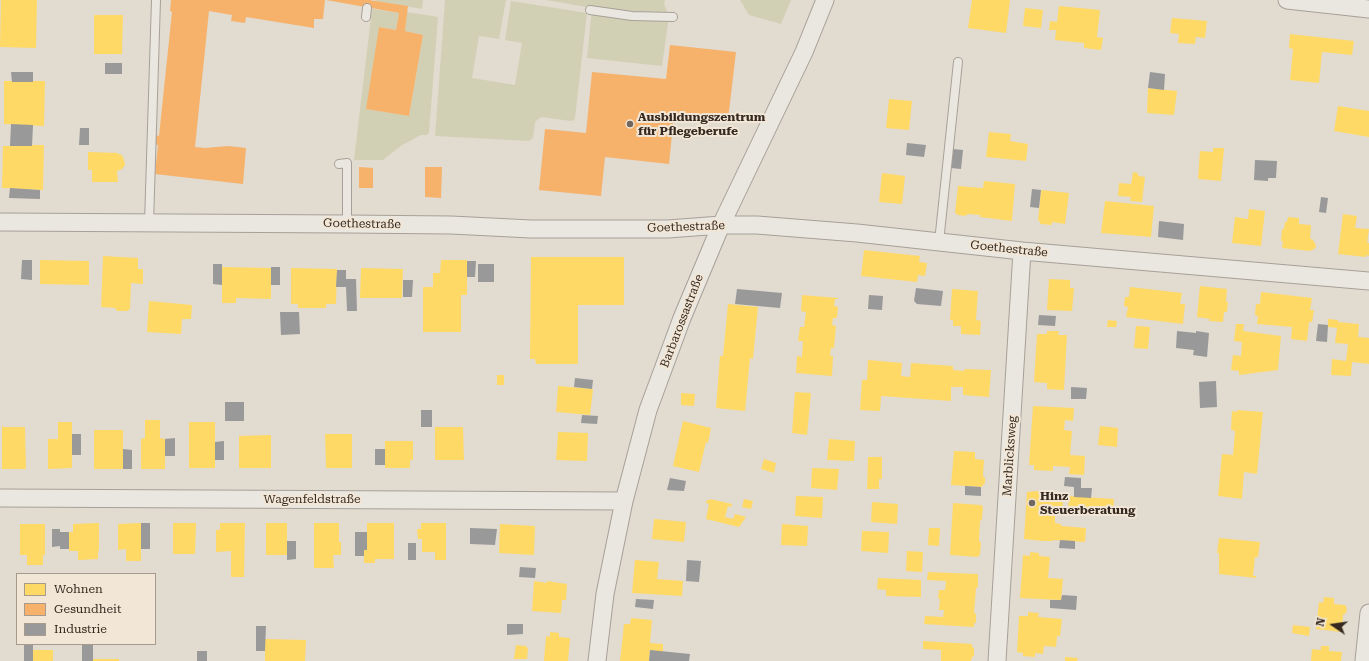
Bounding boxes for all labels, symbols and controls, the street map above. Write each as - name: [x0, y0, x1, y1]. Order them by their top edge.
- place label: Ausbildungszentrum für Pflegeberufe: [638, 110, 765, 138]
- marker: Ausbildungszentrum für Pflegeberufe: [625, 119, 635, 129]
- street label: Goethestraße: [323, 216, 401, 232]
- street label: Goethestraße: [647, 218, 725, 236]
- street label: Goethestraße: [970, 238, 1048, 260]
- street label: Barbarossastraße: [658, 272, 706, 370]
- street label: Marblicksweg: [1000, 415, 1020, 497]
- place label: Hinz Steuerberatung: [1040, 489, 1135, 517]
- street label: Wagenfeldstraße: [263, 492, 361, 506]
- marker: Hinz Steuerberatung: [1027, 498, 1037, 508]
- legend: [16, 573, 156, 645]
- text: Wohnen: [54, 582, 103, 596]
- text: Gesundheit: [54, 602, 121, 616]
- north arrow: [1313, 605, 1353, 645]
- text: N: [1314, 617, 1328, 628]
- text: Industrie: [54, 622, 107, 636]

